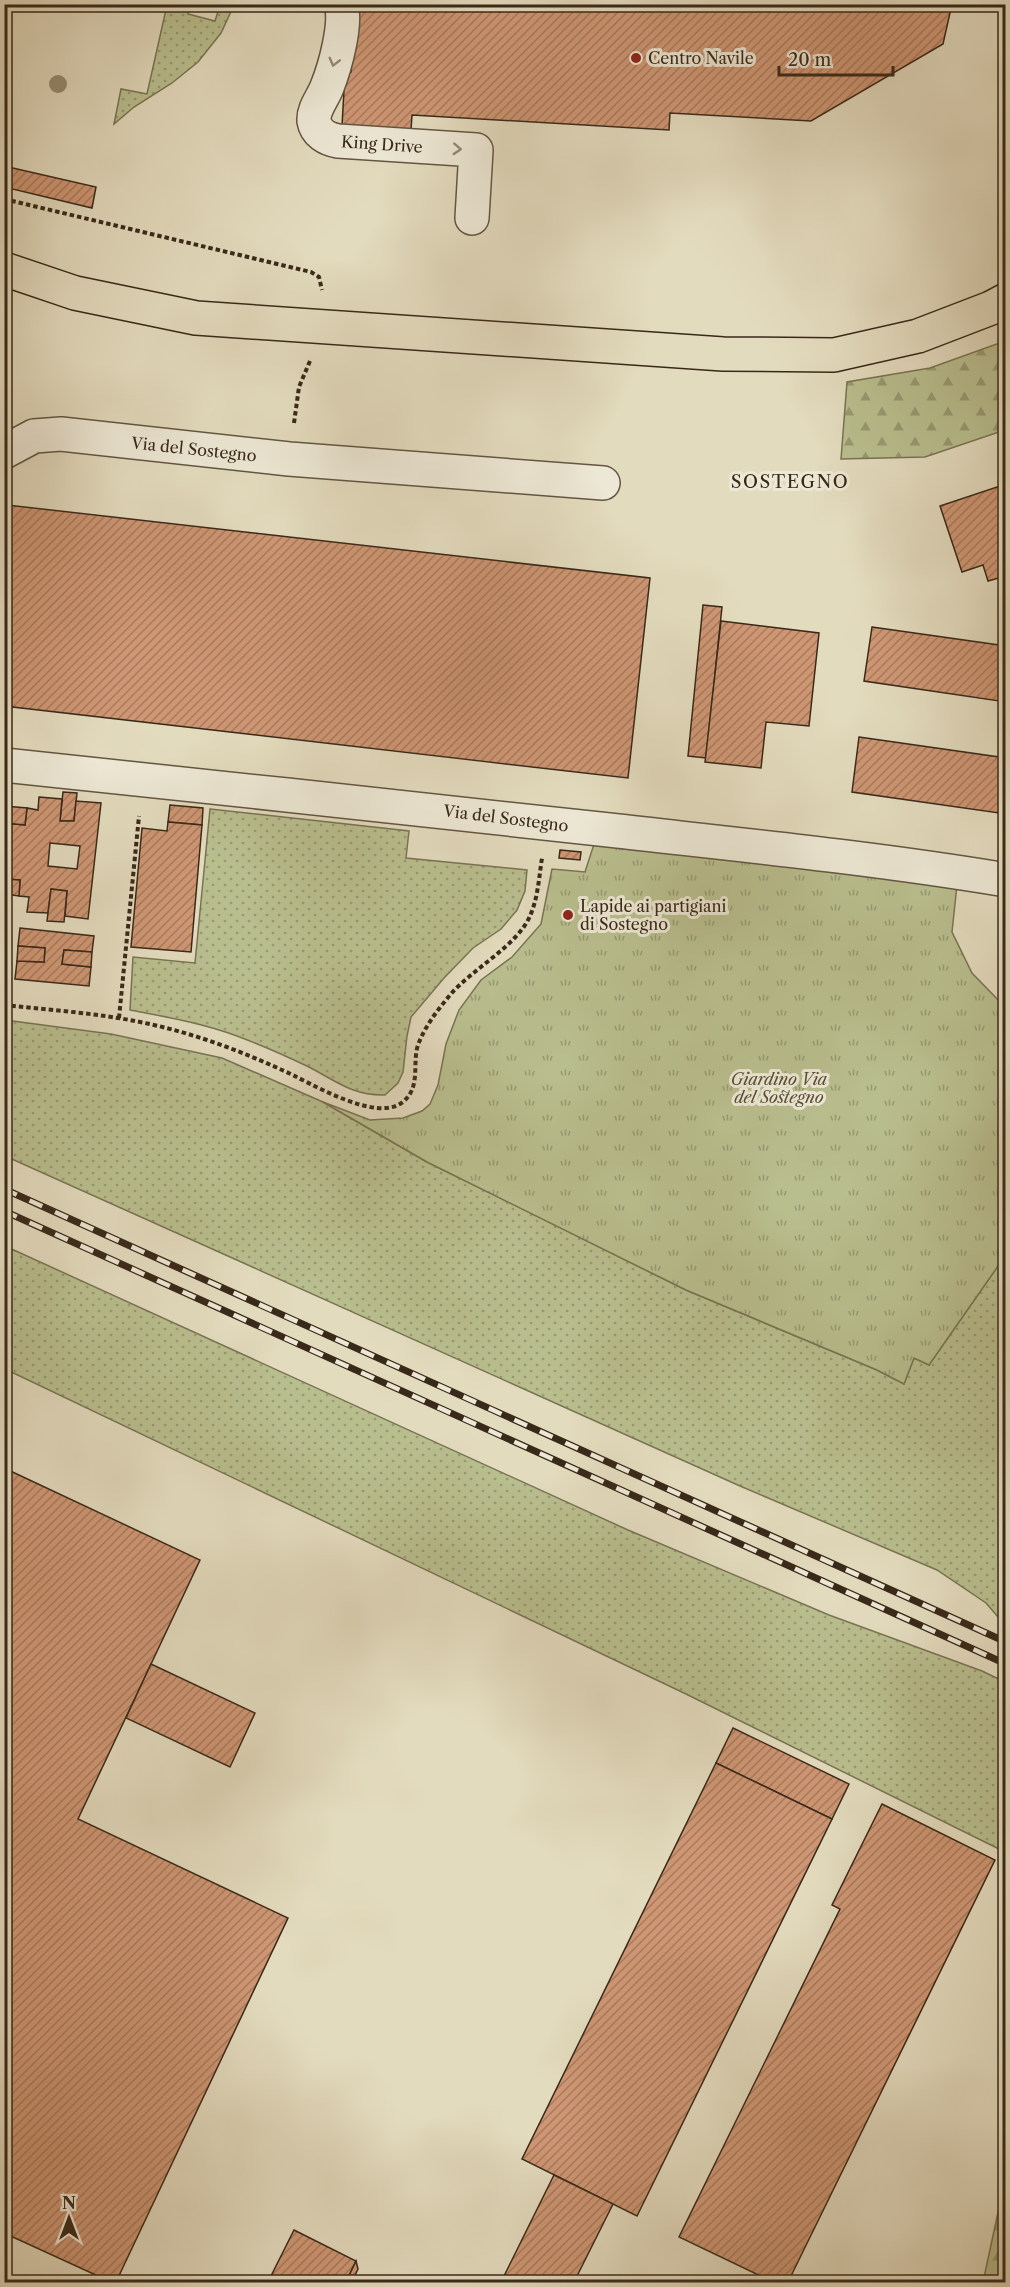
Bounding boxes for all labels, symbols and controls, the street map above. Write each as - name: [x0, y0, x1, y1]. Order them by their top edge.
- scale bar: [779, 39, 893, 77]
- place label: Centro Navile: [648, 48, 754, 68]
- text: 20 m: [788, 49, 832, 71]
- marker: Centro Navile: [629, 51, 643, 65]
- one-way arrow: [329, 56, 341, 67]
- street label: King Drive: [341, 131, 423, 157]
- one-way arrow: [453, 142, 462, 155]
- street label: Via del Sostegno: [129, 432, 258, 466]
- district label: SOSTEGNO: [731, 471, 849, 493]
- street label: Via del Sostegno: [441, 800, 570, 836]
- place label: Lapide ai partigiani di Sostegno: [580, 896, 727, 934]
- marker: Lapide ai partigiani di Sostegno: [561, 908, 575, 922]
- park label: Giardino Via del Sostegno: [731, 1069, 828, 1107]
- north arrow: [39, 2188, 99, 2248]
- text: N: [62, 2193, 76, 2213]

